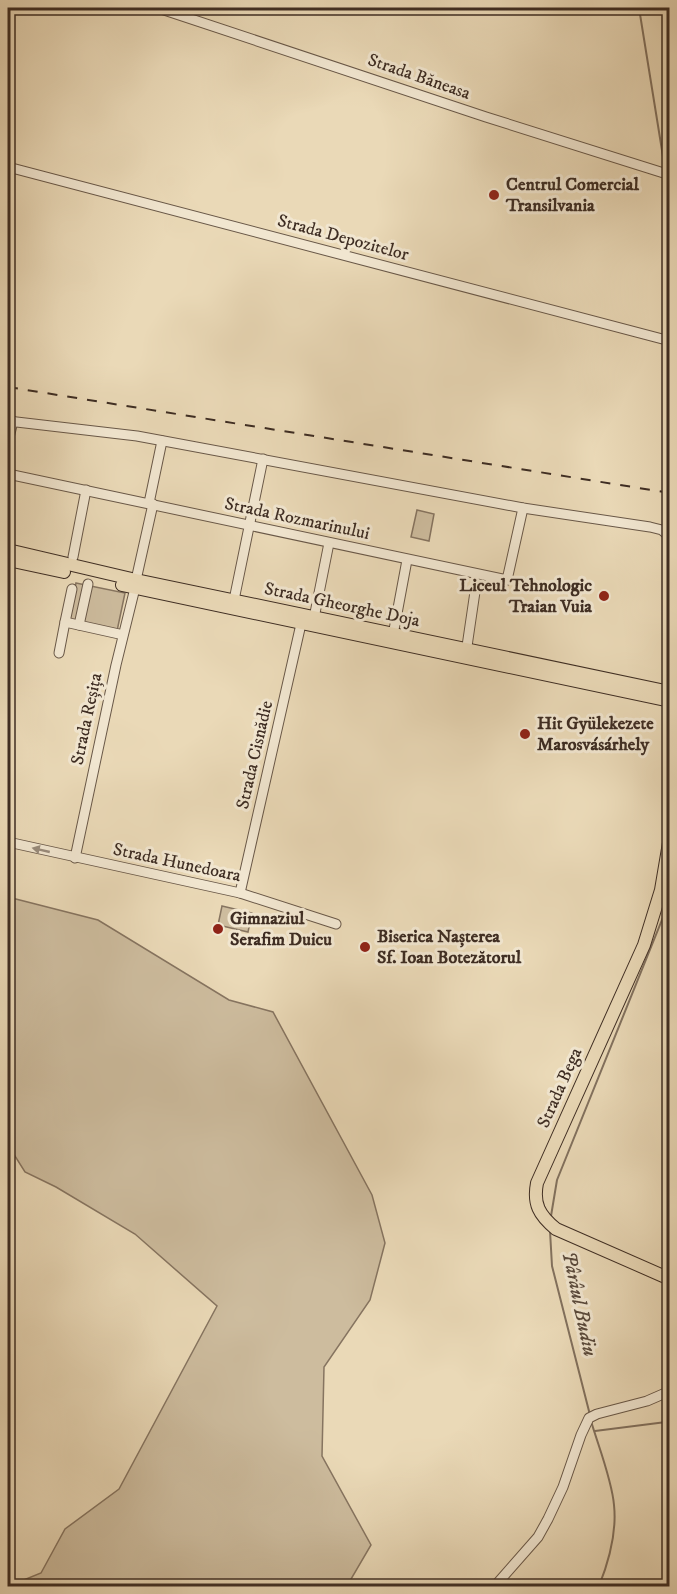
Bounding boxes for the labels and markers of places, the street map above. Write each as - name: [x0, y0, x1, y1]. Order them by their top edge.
- place label: Centrul Comercial Transilvania: [505, 174, 639, 217]
- marker: Centrul Comercial Transilvania: [487, 188, 501, 202]
- place label: Liceul Tehnologic Traian Vuia: [459, 575, 592, 618]
- marker: Liceul Tehnologic Traian Vuia: [597, 589, 611, 603]
- place label: Hit Gyülekezete Marosvásárhely: [537, 713, 654, 756]
- marker: Hit Gyülekezete Marosvásárhely: [518, 727, 532, 741]
- place label: Gimnaziul Serafim Duicu: [230, 908, 332, 951]
- marker: Gimnaziul Serafim Duicu: [211, 922, 225, 936]
- place label: Biserica Nașterea Sf. Ioan Botezătorul: [377, 926, 522, 969]
- marker: Biserica Nașterea Sf. Ioan Botezătorul: [358, 940, 372, 954]

